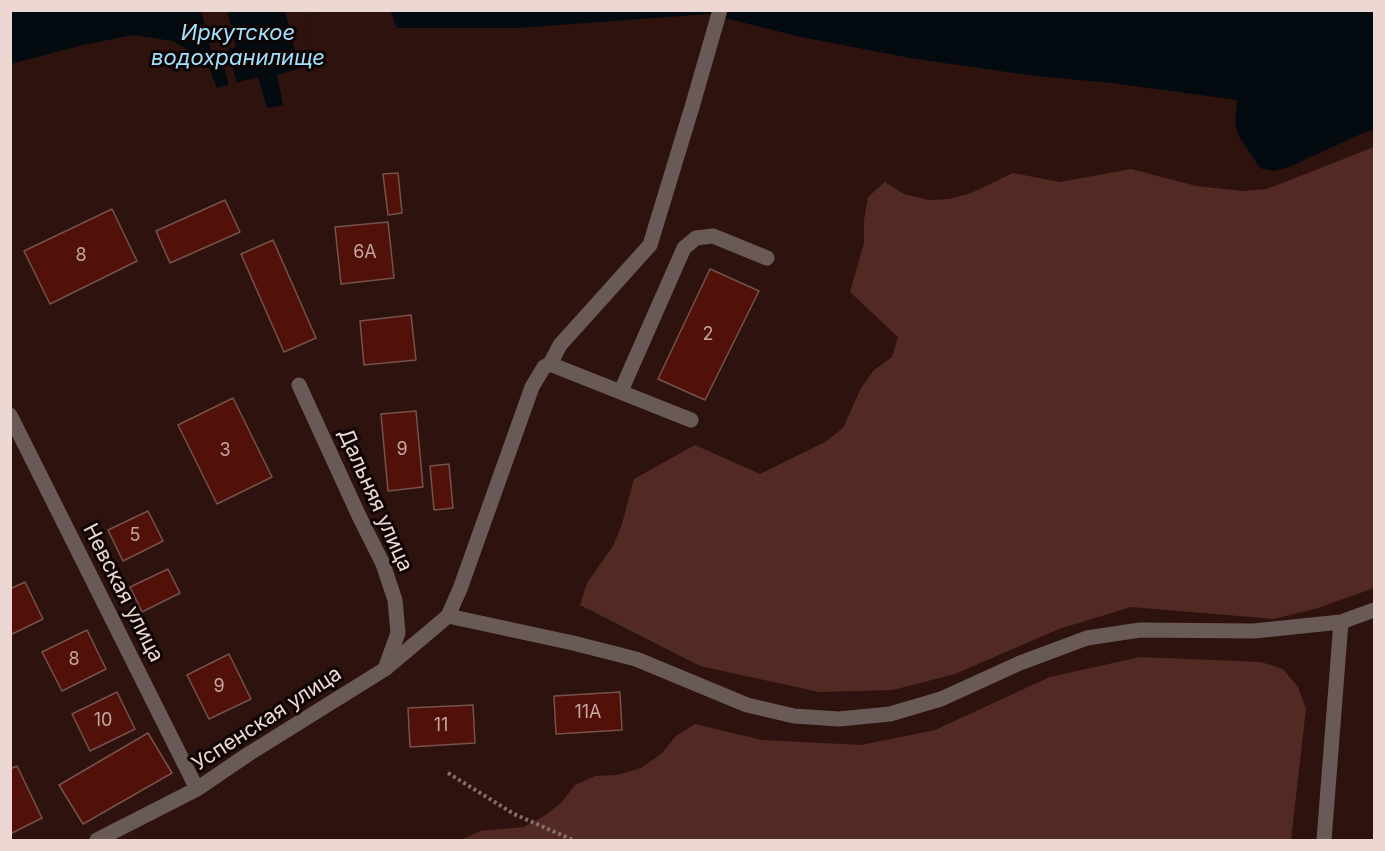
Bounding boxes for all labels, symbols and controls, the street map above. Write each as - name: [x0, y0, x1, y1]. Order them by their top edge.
- water label: Иркутское водохранилище: [151, 20, 325, 72]
- house number: 6А: [353, 242, 377, 264]
- house number: 8: [75, 245, 87, 267]
- house number: 2: [703, 324, 713, 346]
- street label: Дальняя улица: [332, 424, 418, 576]
- house number: 9: [396, 439, 408, 461]
- house number: 3: [219, 440, 231, 462]
- street label: Невская улица: [77, 520, 169, 666]
- house number: 5: [130, 525, 140, 547]
- house number: 8: [68, 649, 80, 671]
- street label: Успенская улица: [188, 661, 346, 777]
- house number: 9: [213, 676, 225, 698]
- house number: 11А: [574, 702, 602, 724]
- house number: 10: [94, 710, 112, 732]
- house number: 11: [434, 715, 448, 737]

